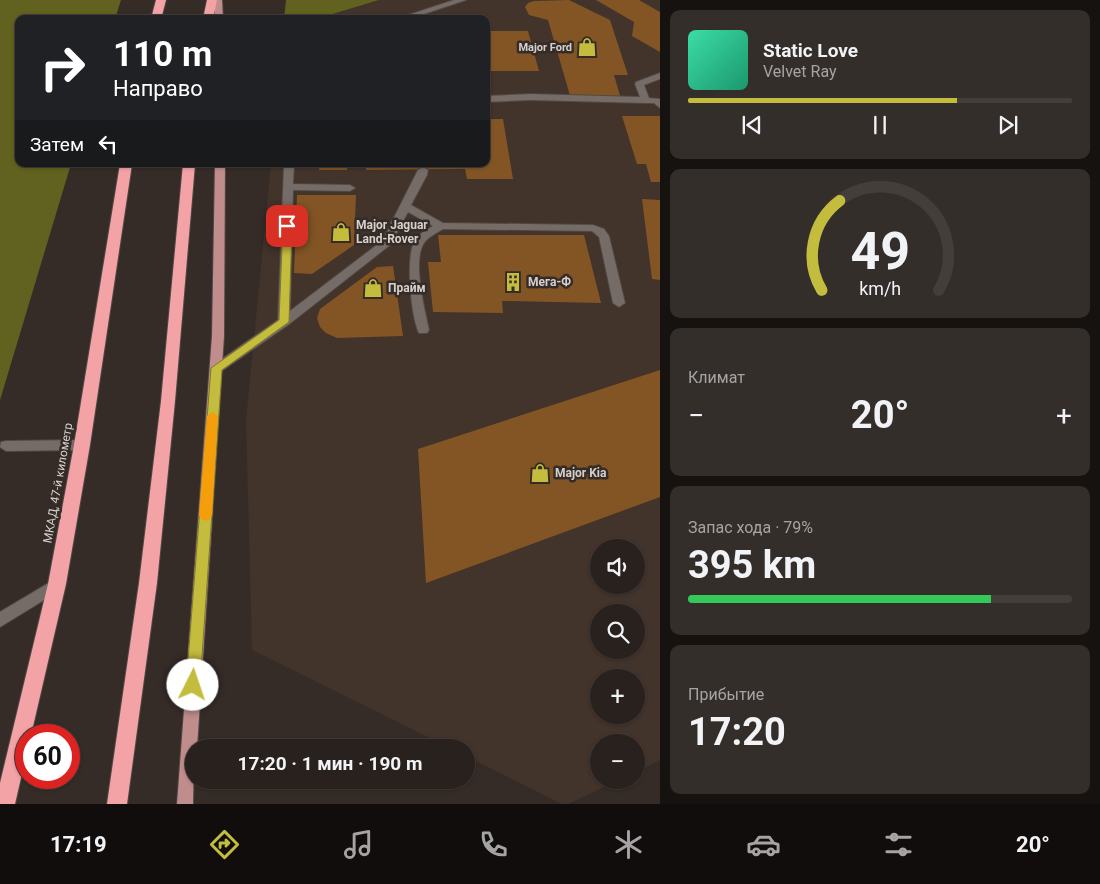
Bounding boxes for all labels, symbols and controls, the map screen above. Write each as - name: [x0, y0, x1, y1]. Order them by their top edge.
- text: 110 m: [113, 34, 212, 75]
- icon: right: [30, 35, 95, 100]
- shop icon: Major Ford: [576, 36, 598, 58]
- text: Static Love: [763, 39, 858, 62]
- place label: Major Ford: [518, 41, 572, 54]
- text: Velvet Ray: [763, 62, 837, 81]
- text: Направо: [113, 76, 203, 101]
- icon: previous: [738, 111, 766, 139]
- icon: pause: [866, 111, 894, 139]
- icon: next: [994, 111, 1022, 139]
- icon: left: [94, 130, 122, 158]
- text: Затем: [30, 133, 84, 156]
- pin: [266, 205, 308, 247]
- icon: arrive: [273, 212, 301, 240]
- place label: Major Jaguar Land-Rover: [356, 218, 428, 246]
- shop icon: Major Jaguar Land-Rover: [330, 221, 352, 243]
- text: 49: [850, 221, 910, 282]
- building icon: Мега-Ф: [502, 271, 524, 293]
- place label: Мега-Ф: [528, 275, 571, 289]
- shop icon: Прайм: [362, 277, 384, 299]
- text: km/h: [859, 278, 901, 299]
- place label: Прайм: [388, 281, 426, 295]
- text: Климат: [688, 368, 745, 387]
- text: 20°: [851, 393, 909, 437]
- text: −: [688, 399, 704, 432]
- text: +: [1056, 399, 1072, 432]
- street label: МКАД, 47-й километр: [41, 421, 76, 544]
- shop icon: Major Kia: [529, 462, 551, 484]
- place label: Major Kia: [555, 466, 607, 480]
- text: Запас хода · 79%: [688, 518, 813, 537]
- map controls: [590, 539, 645, 789]
- button: sound: [590, 539, 645, 594]
- text: 395 km: [688, 543, 816, 587]
- button: search: [590, 604, 645, 659]
- position arrow: [166, 658, 218, 710]
- button: +: [590, 669, 645, 724]
- text: Прибытие: [688, 685, 764, 704]
- text: 17:20: [688, 710, 786, 754]
- speed limit sign: 60: [15, 724, 80, 789]
- button: −: [590, 734, 645, 789]
- text: 17:20 · 1 мин · 190 m: [238, 752, 422, 775]
- icon: directions: [207, 827, 242, 862]
- icon: music: [341, 827, 376, 862]
- icon: phone: [476, 827, 511, 862]
- icon: climate: [611, 827, 646, 862]
- icon: car: [746, 827, 781, 862]
- icon: filters: [881, 827, 916, 862]
- text: 17:19: [50, 832, 107, 857]
- text: 20°: [1016, 832, 1050, 857]

